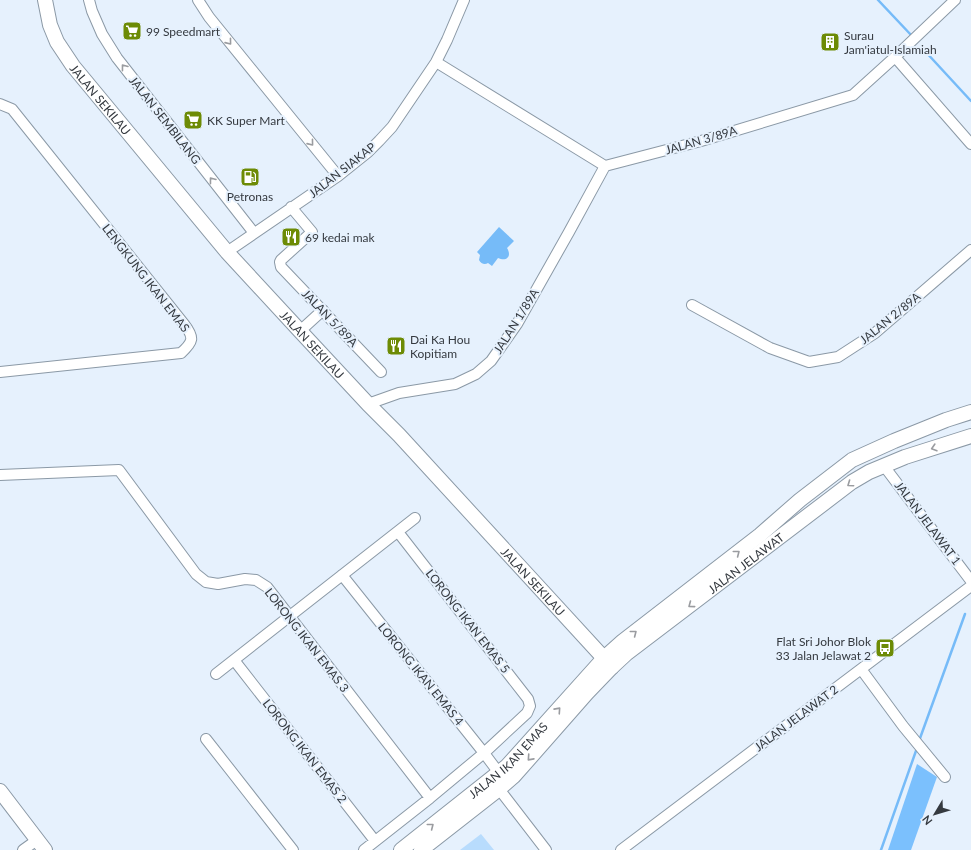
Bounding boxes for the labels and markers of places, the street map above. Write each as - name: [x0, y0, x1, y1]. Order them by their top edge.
- supermarket icon: 99 Speedmart: [121, 20, 143, 42]
- place label: 99 Speedmart: [146, 24, 221, 39]
- place label: Surau Jam'iatul-Islamiah: [844, 28, 937, 57]
- building icon: Surau Jam'iatul-Islamiah: [819, 31, 841, 53]
- supermarket icon: KK Super Mart: [182, 109, 204, 131]
- place label: KK Super Mart: [207, 113, 286, 128]
- fuel station icon: Petronas: [239, 166, 261, 188]
- place label: Petronas: [227, 189, 273, 204]
- restaurant icon: 69 kedai mak: [280, 226, 302, 248]
- place label: 69 kedai mak: [305, 230, 376, 245]
- place label: Dai Ka Hou Kopitiam: [410, 332, 470, 361]
- restaurant icon: Dai Ka Hou Kopitiam: [385, 335, 407, 357]
- place label: Flat Sri Johor Blok 33 Jalan Jelawat 2: [776, 634, 872, 663]
- bus stop icon: Flat Sri Johor Blok 33 Jalan Jelawat 2: [874, 637, 896, 659]

